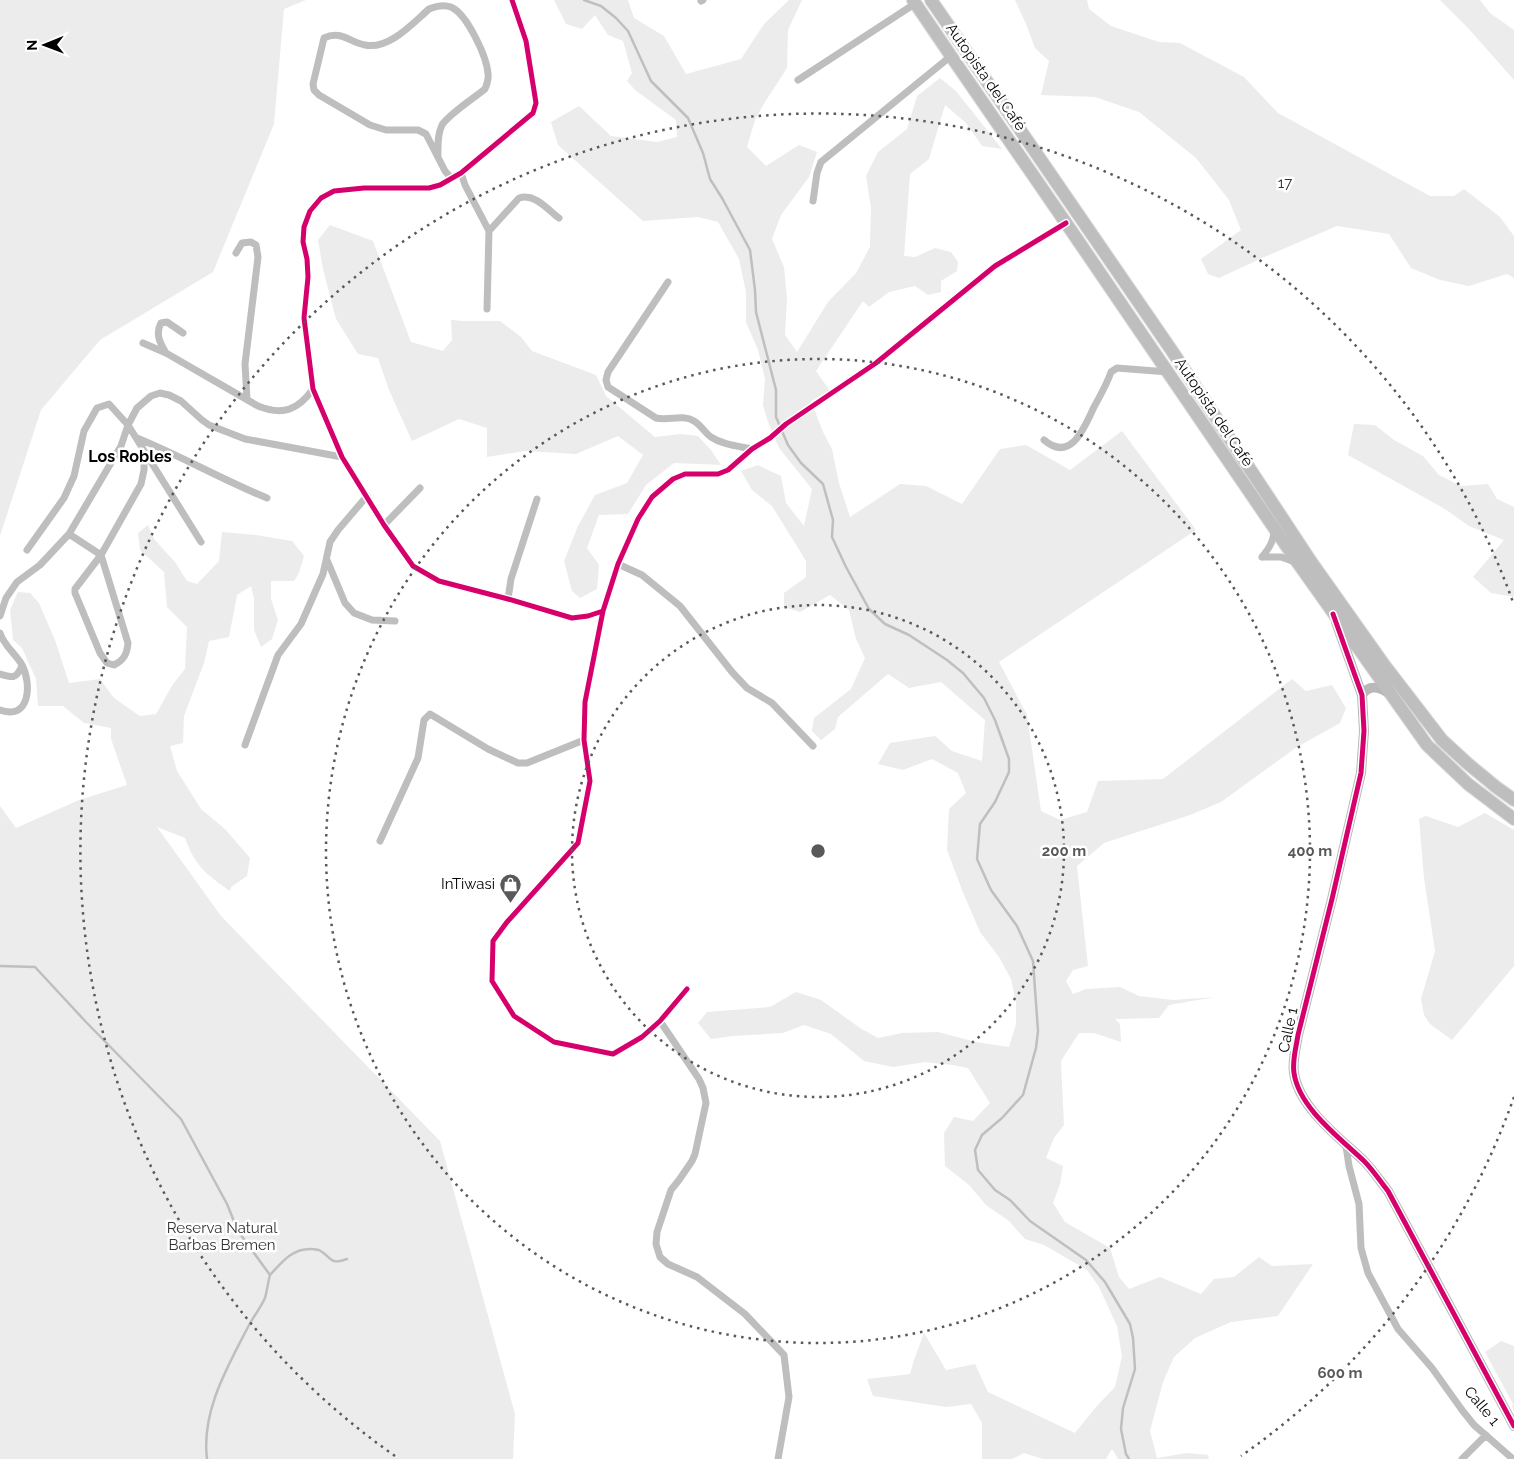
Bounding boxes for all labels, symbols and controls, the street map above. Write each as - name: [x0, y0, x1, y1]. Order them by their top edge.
- north arrow: [20, 20, 70, 70]
- street label: Autopista del Café: [942, 20, 1030, 134]
- text: N: [24, 40, 40, 51]
- park label: 17: [1278, 174, 1292, 192]
- street label: Autopista del Café: [1171, 354, 1257, 470]
- district label: Los Robles: [88, 447, 172, 466]
- centre of rings: [809, 842, 827, 860]
- text: 200 m: [1042, 842, 1086, 860]
- text: 400 m: [1288, 842, 1332, 860]
- shop icon: InTiwasi: [499, 872, 523, 903]
- place label: InTiwasi: [441, 875, 495, 893]
- street label: Calle 1: [1274, 1005, 1302, 1054]
- park label: Reserva Natural Barbas Bremen: [167, 1219, 278, 1254]
- text: 600 m: [1317, 1364, 1363, 1382]
- street label: Calle 1: [1460, 1383, 1504, 1430]

